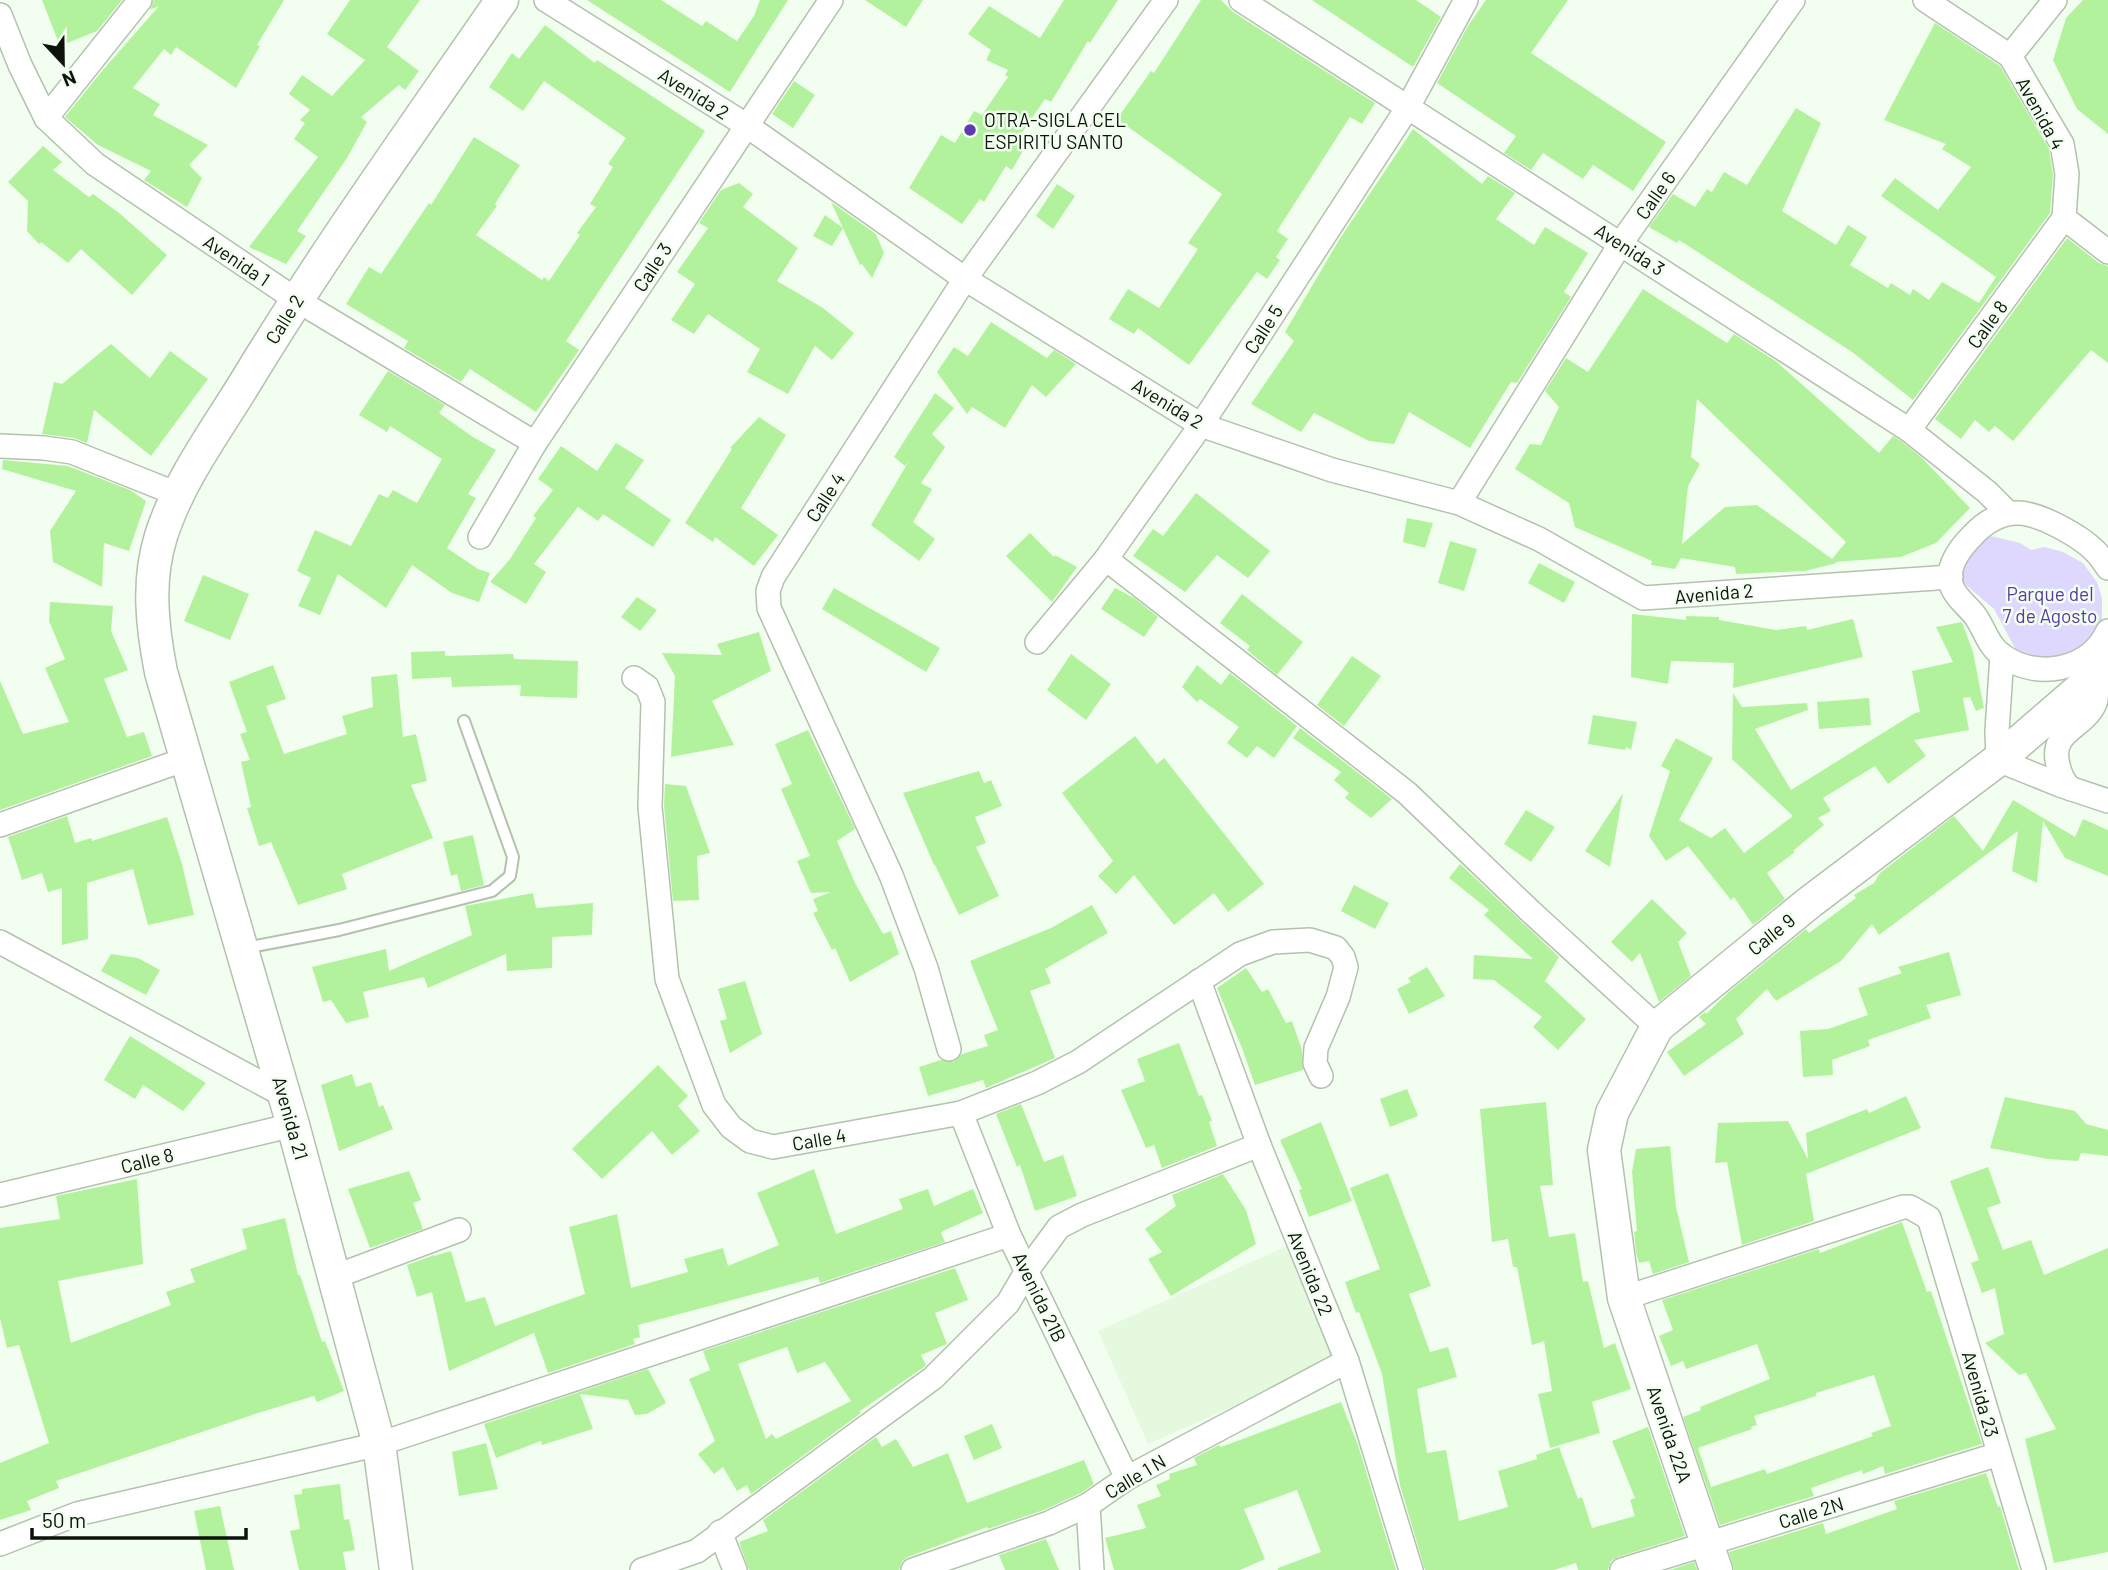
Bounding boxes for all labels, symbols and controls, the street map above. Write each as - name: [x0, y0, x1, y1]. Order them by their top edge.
- north arrow: [28, 28, 98, 98]
- street label: Avenida 2: [654, 62, 734, 124]
- text: N: [59, 66, 80, 92]
- street label: Avenida 4: [2012, 73, 2070, 153]
- place label: OTRA-SIGLA CEL ESPIRITU SANTO: [984, 108, 1126, 153]
- marker: OTRA-SIGLA CEL ESPIRITU SANTO: [962, 122, 978, 138]
- street label: Calle 6: [1630, 166, 1680, 224]
- street label: Avenida 3: [1591, 218, 1669, 280]
- street label: Avenida 1: [199, 229, 275, 291]
- street label: Calle 3: [628, 238, 676, 296]
- street label: Calle 2: [260, 290, 308, 348]
- street label: Calle 8: [1962, 296, 2012, 352]
- street label: Calle 5: [1239, 300, 1287, 358]
- street label: Avenida 2: [1128, 373, 1208, 433]
- street label: Calle 4: [801, 468, 849, 526]
- street label: Avenida 2: [1674, 578, 1754, 608]
- park label: Parque del 7 de Agosto: [2003, 582, 2097, 627]
- street label: Calle 9: [1743, 908, 1799, 960]
- street label: Avenida 21: [268, 1074, 314, 1162]
- street label: Calle 4: [790, 1123, 848, 1155]
- street label: Calle 8: [118, 1142, 176, 1178]
- street label: Avenida 22: [1284, 1227, 1338, 1319]
- street label: Avenida 21B: [1008, 1248, 1072, 1346]
- street label: Avenida 23: [1958, 1348, 2004, 1440]
- street label: Avenida 22A: [1643, 1383, 1697, 1485]
- street label: Calle 1 N: [1100, 1449, 1170, 1503]
- street label: Calle 2N: [1776, 1491, 1846, 1533]
- scale bar: [32, 1496, 245, 1540]
- text: 50 m: [42, 1507, 86, 1532]

